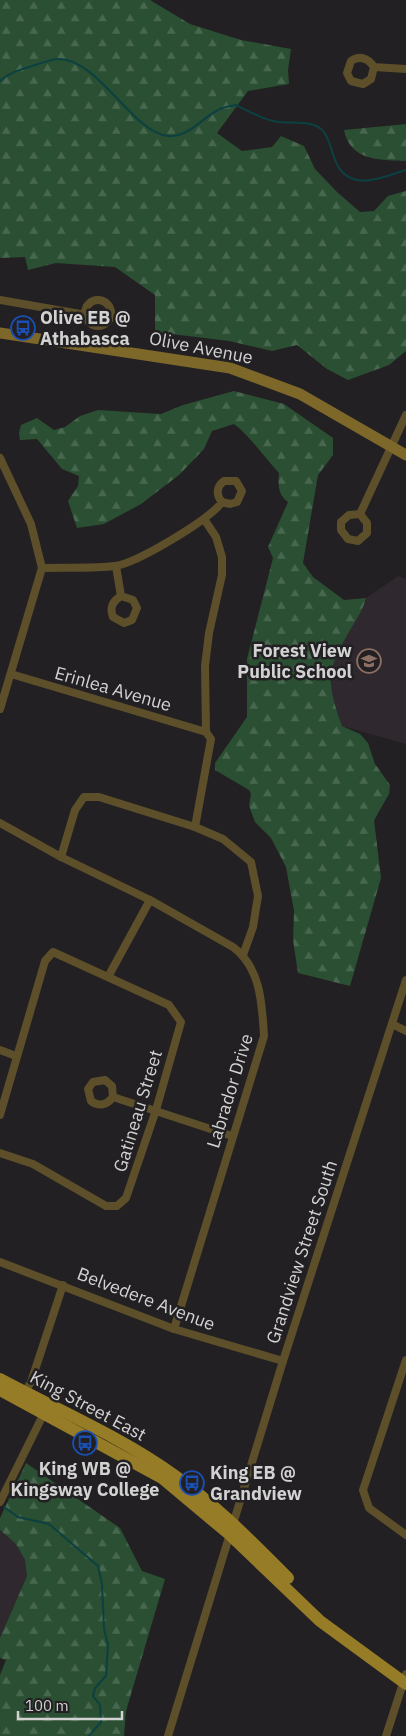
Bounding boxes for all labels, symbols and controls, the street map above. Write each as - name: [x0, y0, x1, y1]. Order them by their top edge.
- place label: Olive EB @ Athabasca: [40, 306, 131, 350]
- bus stop icon: Olive EB @ Athabasca: [10, 315, 36, 341]
- street label: Olive Avenue: [147, 326, 255, 369]
- place label: Forest View Public School: [237, 639, 353, 683]
- school or university icon: Forest View Public School: [356, 648, 382, 674]
- street label: Erinlea Avenue: [52, 661, 174, 716]
- street label: Labrador Drive: [201, 1031, 258, 1151]
- street label: Gatineau Street: [108, 1047, 167, 1175]
- street label: Grandview Street South: [261, 1157, 342, 1346]
- street label: Belvedere Avenue: [74, 1262, 219, 1335]
- street label: King Street East: [26, 1365, 150, 1446]
- bus stop icon: King WB @ Kingsway College: [72, 1430, 98, 1456]
- place label: King WB @ Kingsway College: [11, 1457, 159, 1501]
- place label: King EB @ Grandview: [210, 1461, 302, 1505]
- bus stop icon: King EB @ Grandview: [179, 1470, 205, 1496]
- scale bar: [18, 1688, 121, 1720]
- text: 100 m: [25, 1696, 69, 1715]

